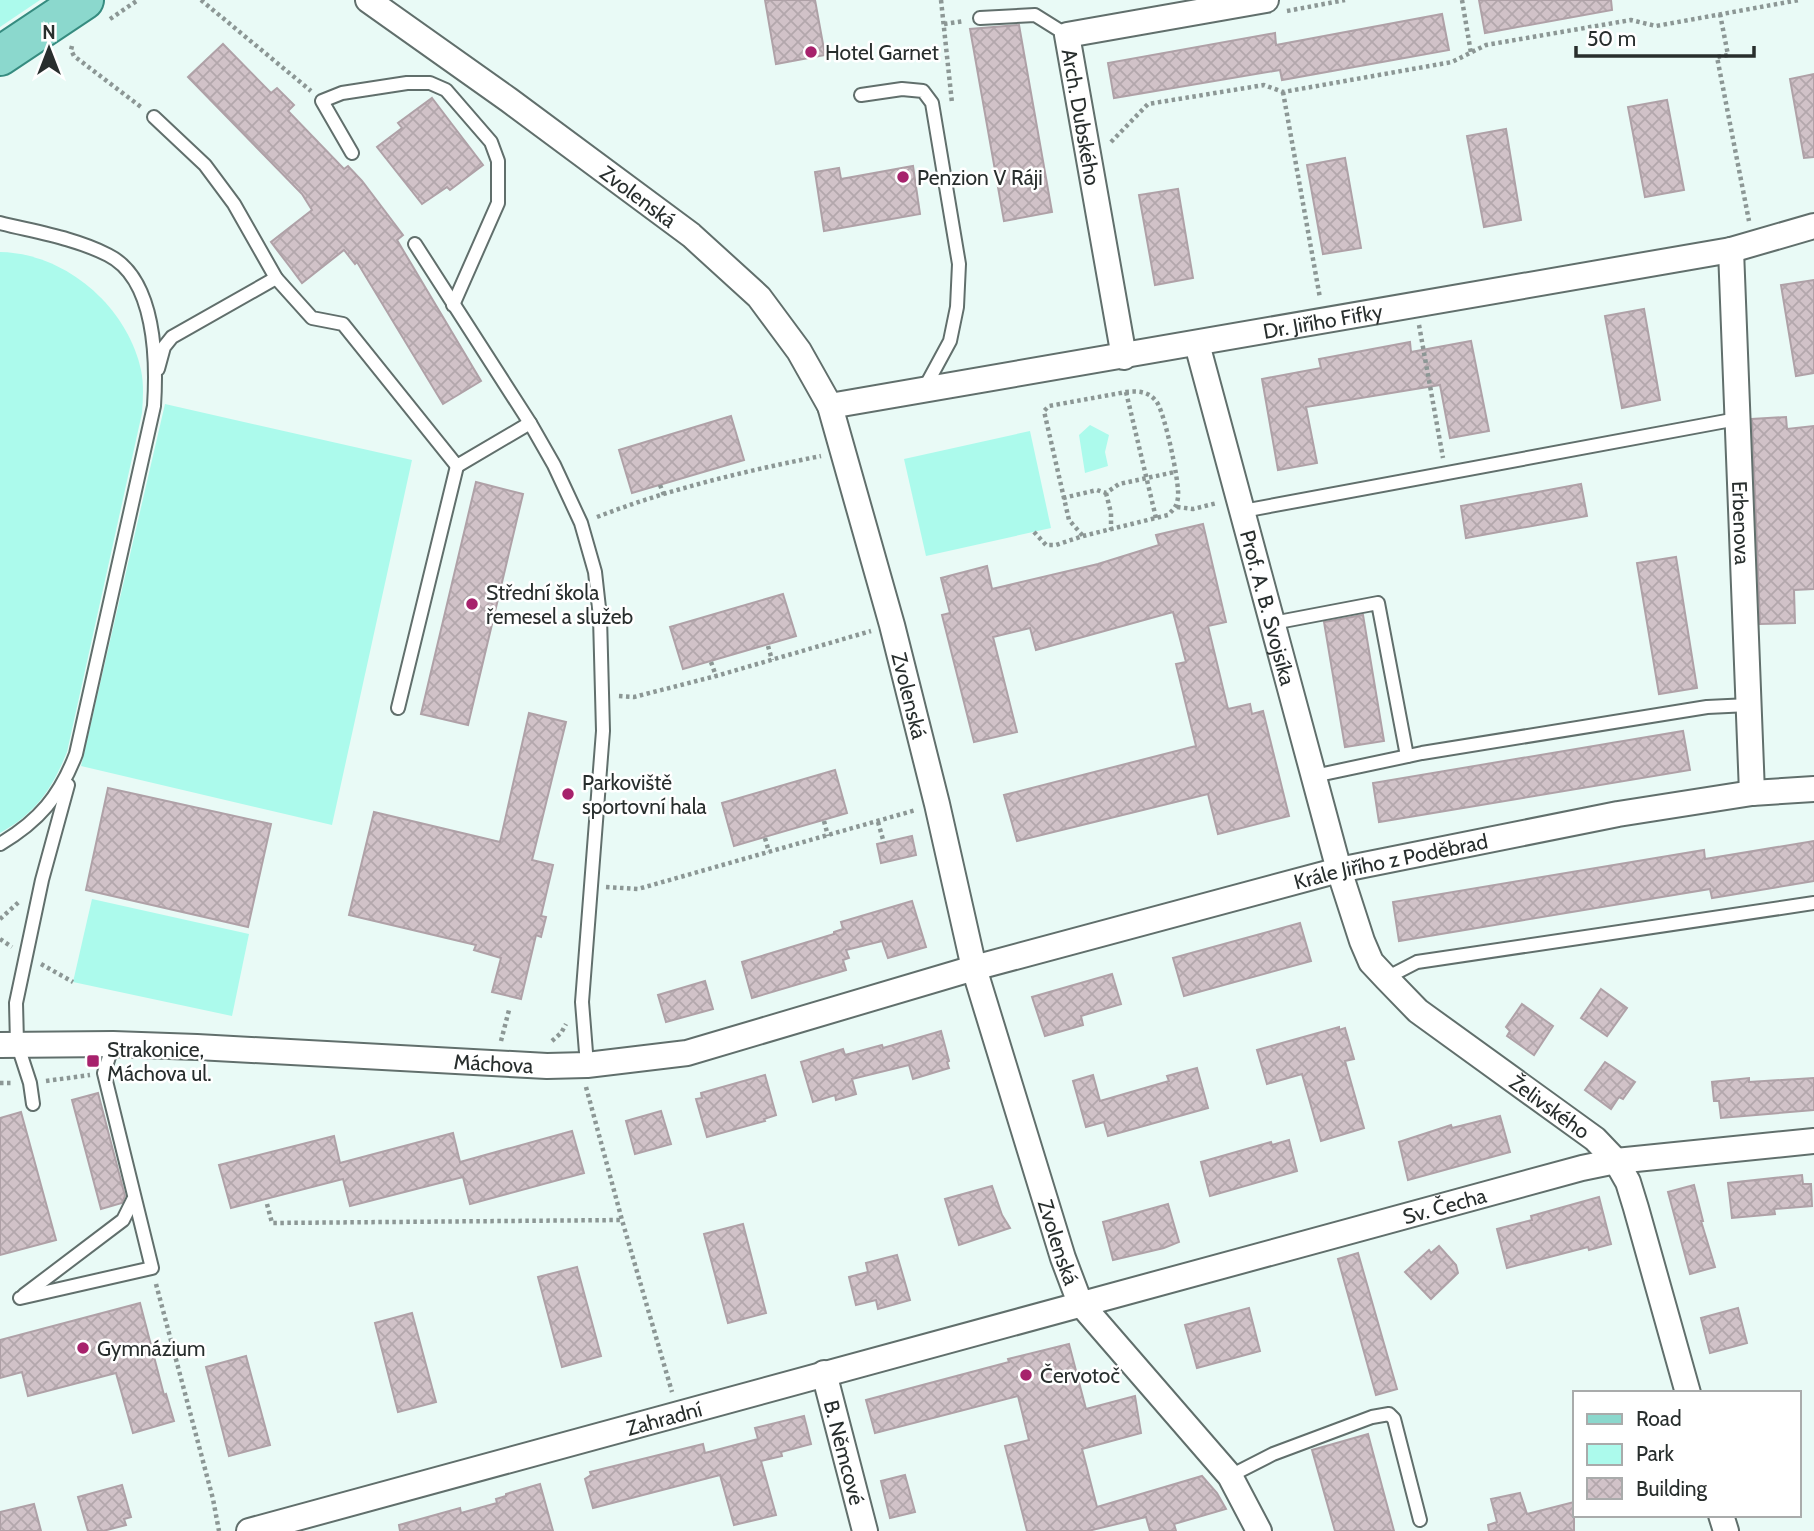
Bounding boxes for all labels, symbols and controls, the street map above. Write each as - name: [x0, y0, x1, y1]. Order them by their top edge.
- north arrow: [14, 14, 84, 84]
- scale bar: [1576, 14, 1755, 58]
- text: N: [42, 21, 56, 44]
- text: 50 m: [1587, 26, 1636, 51]
- place label: Hotel Garnet: [825, 40, 939, 65]
- marker: Hotel Garnet: [803, 44, 819, 60]
- street label: Arch. Dubského: [1057, 47, 1105, 187]
- street label: Zvolenská: [595, 160, 681, 232]
- place label: Penzion V Ráji: [917, 165, 1043, 191]
- marker: Penzion V Ráji: [895, 169, 911, 185]
- street label: Dr. Jiřího Fifky: [1261, 298, 1385, 343]
- street label: Erbenova: [1727, 480, 1756, 565]
- street label: Prof. A. B. Svojsíka: [1235, 527, 1301, 688]
- place label: Střední škola řemesel a služeb: [486, 580, 633, 629]
- marker: Střední škola řemesel a služeb: [464, 596, 480, 612]
- street label: Zvolenská: [887, 649, 933, 741]
- place label: Parkoviště sportovní hala: [582, 770, 707, 819]
- marker: Parkoviště sportovní hala: [560, 786, 576, 802]
- street label: Krále Jiřího z Poděbrad: [1291, 828, 1490, 894]
- place label: Strakonice, Máchova ul.: [107, 1037, 212, 1086]
- street label: Máchova: [453, 1048, 534, 1078]
- marker: Strakonice, Máchova ul.: [85, 1053, 101, 1069]
- street label: Želivského: [1505, 1068, 1595, 1144]
- street label: Sv. Čecha: [1400, 1182, 1489, 1229]
- street label: Zvolenská: [1033, 1196, 1084, 1288]
- place label: Gymnázium: [97, 1336, 205, 1361]
- marker: Gymnázium: [75, 1340, 91, 1356]
- place label: Červotoč: [1040, 1363, 1120, 1388]
- marker: Červotoč: [1018, 1367, 1034, 1383]
- legend: [1573, 1391, 1800, 1517]
- street label: Zahradní: [623, 1396, 705, 1440]
- street label: B. Němcové: [819, 1397, 870, 1508]
- text: Road: [1636, 1406, 1682, 1431]
- text: Park: [1636, 1441, 1674, 1466]
- text: Building: [1636, 1476, 1708, 1501]

